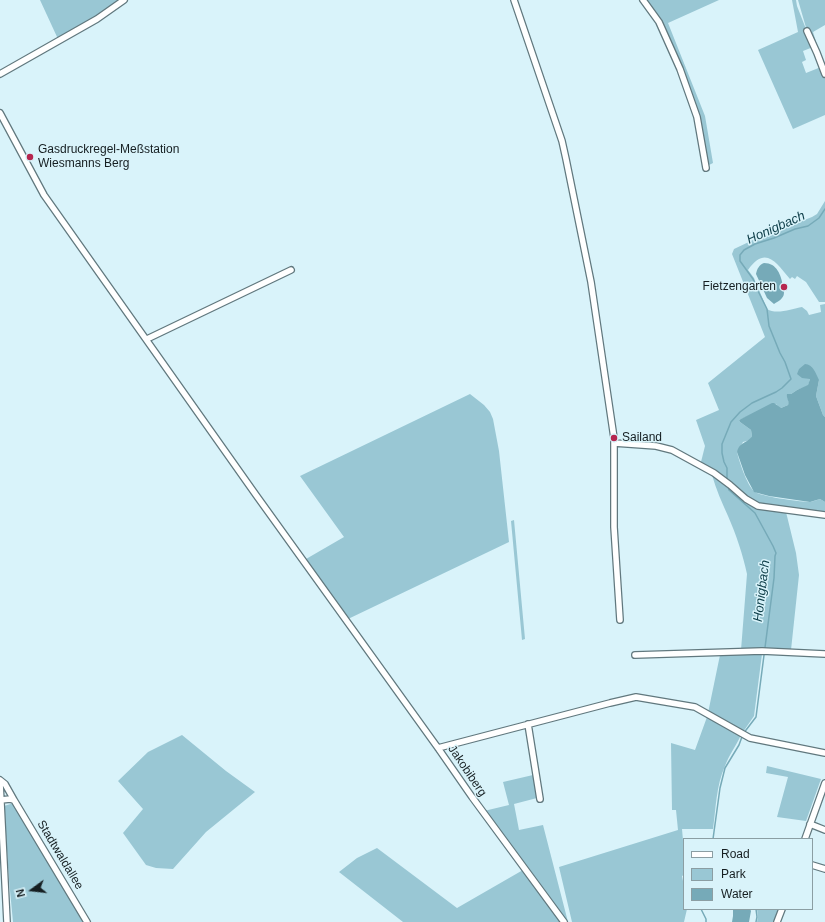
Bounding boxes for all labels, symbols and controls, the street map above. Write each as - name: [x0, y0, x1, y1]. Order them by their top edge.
- place label: Gasdruckregel-Meßstation Wiesmanns Berg: [38, 143, 179, 171]
- marker: Gasdruckregel-Meßstation Wiesmanns Berg: [25, 152, 35, 162]
- water label: Honigbach: [744, 208, 808, 248]
- place label: Fietzengarten: [703, 280, 776, 294]
- marker: Fietzengarten: [779, 282, 789, 292]
- place label: Sailand: [622, 431, 662, 445]
- marker: Sailand: [609, 433, 619, 443]
- water label: Honigbach: [750, 559, 774, 623]
- street label: Jakobiberg: [445, 743, 489, 799]
- street label: Stadtwaldallee: [34, 818, 86, 892]
- legend: [683, 838, 813, 910]
- text: Road: [721, 847, 750, 861]
- text: Park: [721, 867, 746, 881]
- north arrow: [12, 870, 52, 910]
- text: Water: [721, 887, 753, 901]
- text: N: [14, 888, 27, 899]

